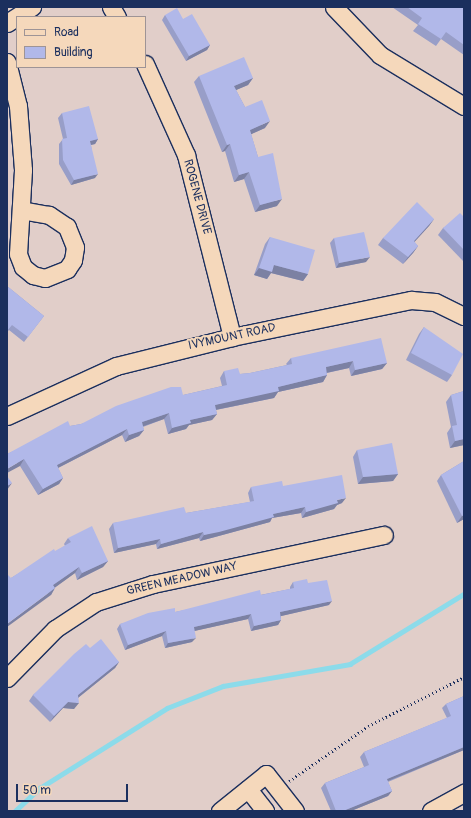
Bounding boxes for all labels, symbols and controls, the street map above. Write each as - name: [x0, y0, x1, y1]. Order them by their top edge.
- legend: [16, 16, 146, 68]
- text: Road: [54, 25, 79, 40]
- text: Building: [54, 45, 93, 60]
- street label: ROGENE DRIVE: [180, 158, 214, 236]
- street label: IVYMOUNT ROAD: [187, 321, 277, 353]
- street label: GREEN MEADOW WAY: [125, 559, 239, 599]
- scale bar: [18, 776, 130, 802]
- text: 50 m: [23, 783, 51, 798]

